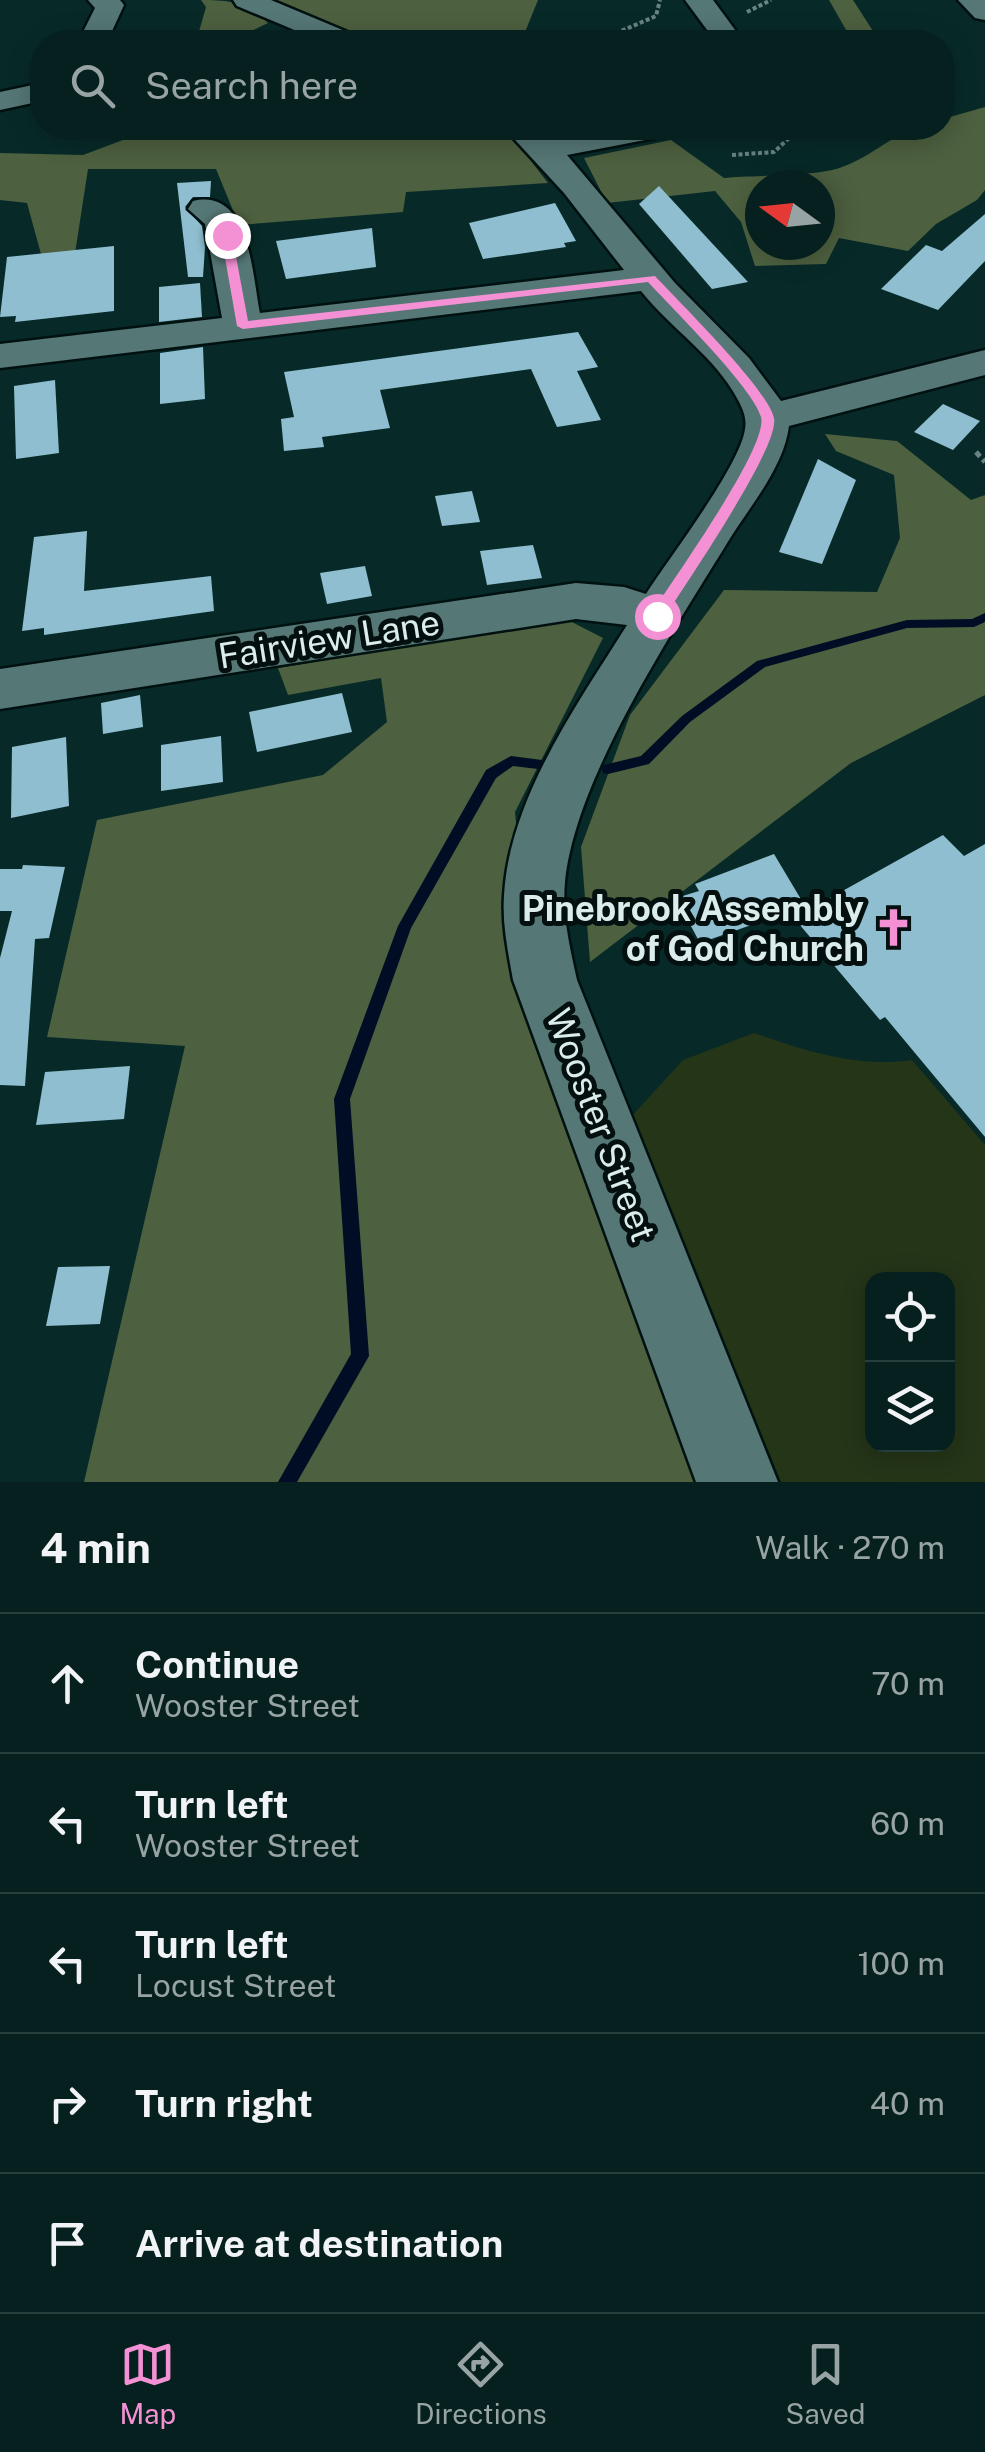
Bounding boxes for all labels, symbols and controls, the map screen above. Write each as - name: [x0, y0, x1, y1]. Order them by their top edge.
- search box: [30, 30, 955, 140]
- icon: search: [65, 58, 120, 113]
- text: Search here: [145, 63, 358, 108]
- north arrow: [745, 170, 835, 260]
- route end: [205, 213, 251, 259]
- route start: [635, 594, 681, 640]
- street label: Fairview Lane: [215, 601, 443, 677]
- place label: Pinebrook Assembly of God Church: [522, 888, 864, 969]
- church icon: Pinebrook Assembly of God Church: [873, 907, 915, 949]
- street label: Wooster Street: [538, 1003, 664, 1247]
- map controls: [865, 1272, 955, 1452]
- button: locate: [865, 1272, 955, 1362]
- button: layers: [865, 1362, 955, 1452]
- text: 4 min: [40, 1523, 151, 1572]
- text: Walk · 270 m: [755, 1529, 945, 1566]
- text: Continue: [135, 1642, 299, 1687]
- icon: ahead: [40, 1656, 95, 1711]
- text: 70 m: [871, 1665, 945, 1702]
- text: Wooster Street: [135, 1687, 360, 1724]
- text: Turn left: [135, 1782, 289, 1827]
- icon: left: [40, 1796, 95, 1851]
- text: 60 m: [870, 1805, 945, 1842]
- text: Wooster Street: [135, 1827, 360, 1864]
- text: Turn left: [135, 1922, 289, 1967]
- icon: left: [40, 1936, 95, 1991]
- text: 100 m: [858, 1945, 945, 1982]
- text: Locust Street: [135, 1967, 336, 2004]
- icon: right: [40, 2076, 95, 2131]
- text: Turn right: [135, 2081, 313, 2126]
- text: 40 m: [870, 2085, 945, 2122]
- icon: arrive: [40, 2216, 95, 2271]
- text: Arrive at destination: [135, 2221, 503, 2266]
- tab: Map: [119, 2337, 176, 2430]
- tab: Directions: [415, 2337, 547, 2430]
- tab: Saved: [785, 2337, 866, 2430]

